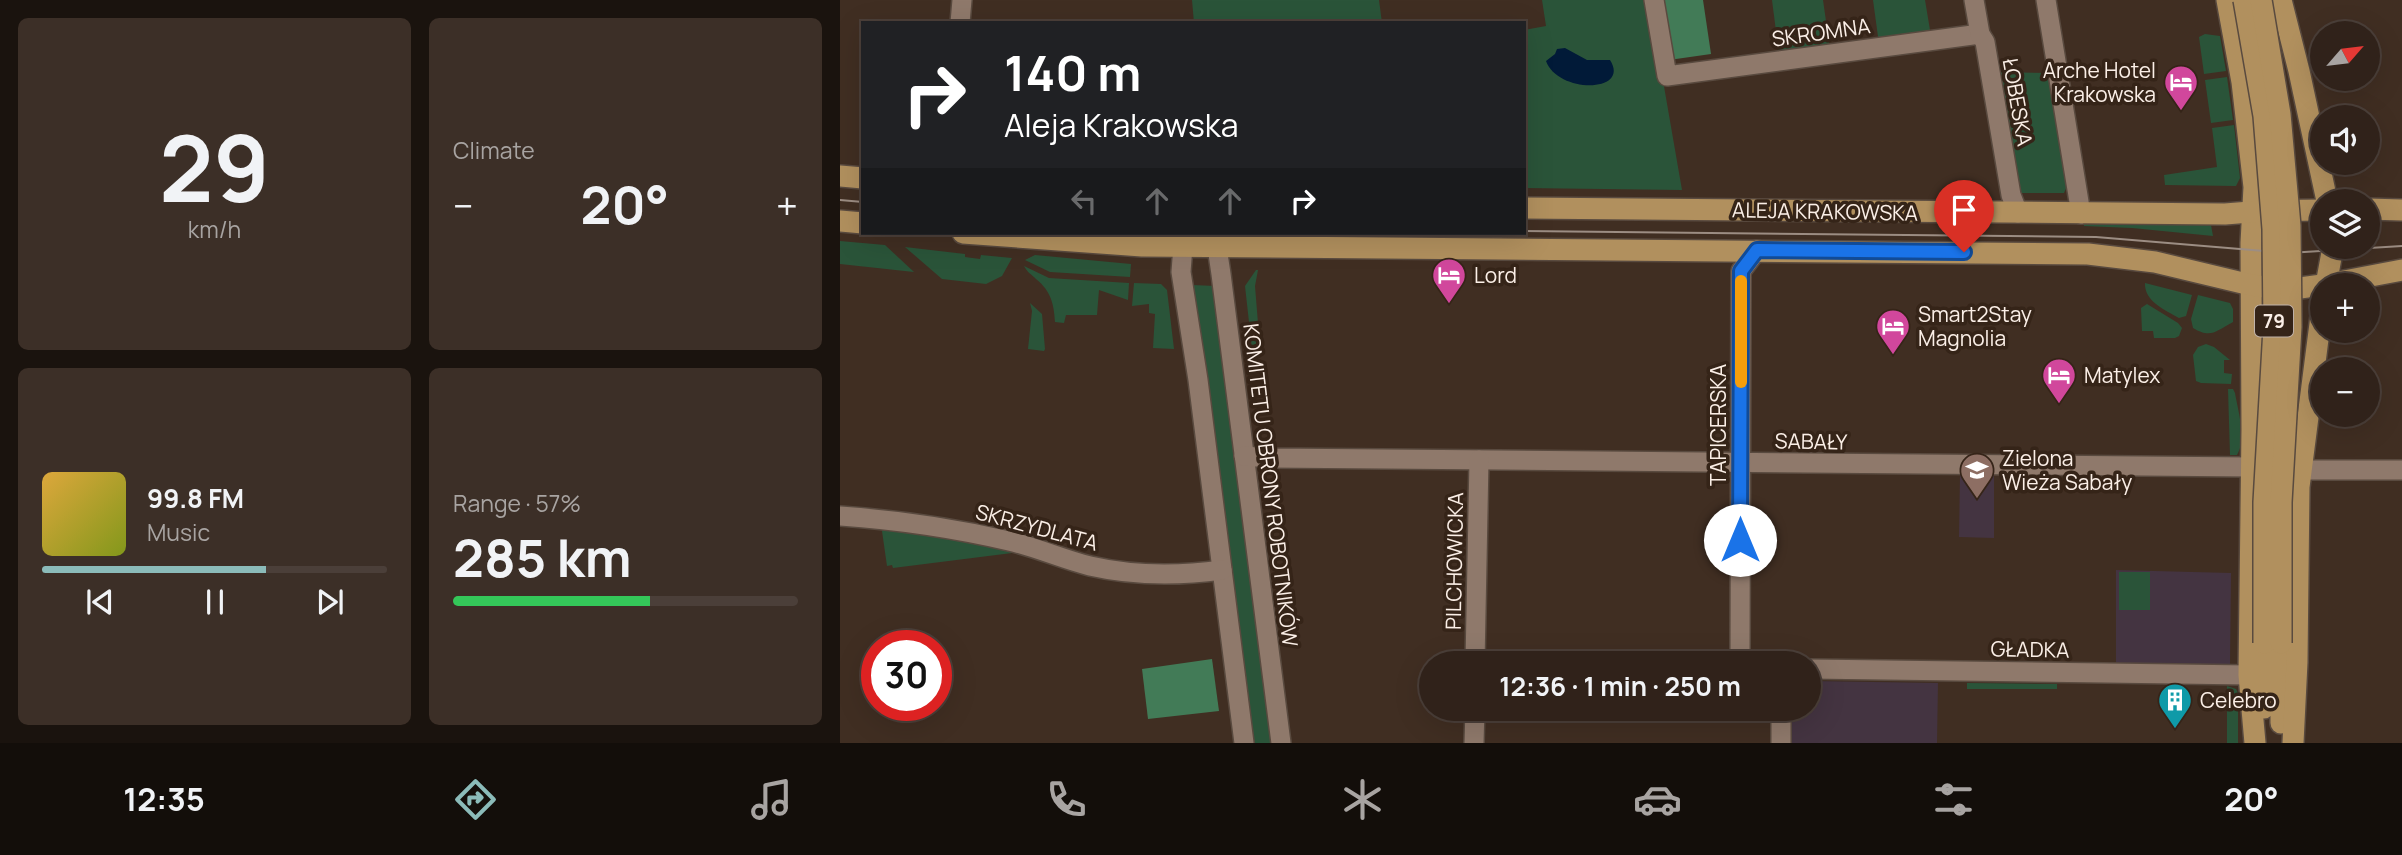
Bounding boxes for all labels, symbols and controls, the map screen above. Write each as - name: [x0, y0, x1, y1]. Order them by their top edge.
- street label: SKROMNA: [1770, 11, 1872, 53]
- north arrow: [2310, 21, 2380, 91]
- map controls: [2310, 21, 2380, 427]
- text: 140 m: [1004, 39, 1141, 106]
- icon: right: [889, 49, 980, 140]
- street label: ŁOBESKA: [1997, 56, 2039, 148]
- place label: Arche Hotel Krakowska: [2043, 56, 2156, 108]
- hotel icon: Arche Hotel Krakowska: [2162, 63, 2200, 112]
- text: Aleja Krakowska: [1004, 103, 1239, 147]
- text: 29: [159, 105, 270, 229]
- button: sound: [2310, 105, 2380, 175]
- text: Climate: [453, 134, 535, 166]
- text: 20°: [581, 169, 669, 240]
- text: −: [453, 179, 474, 231]
- text: +: [776, 179, 798, 231]
- pin: [1934, 180, 1994, 252]
- icon: left: [1065, 182, 1103, 220]
- icon: ahead: [1138, 182, 1176, 220]
- icon: ahead: [1211, 182, 1249, 220]
- icon: right: [1284, 182, 1322, 220]
- button: layers: [2310, 189, 2380, 259]
- icon: arrive: [1945, 191, 1983, 229]
- street label: ALEJA KRAKOWSKA: [1732, 195, 1918, 227]
- text: km/h: [188, 213, 241, 245]
- hotel icon: Lord: [1430, 256, 1468, 305]
- place label: Lord: [1474, 261, 1517, 289]
- button: +: [2310, 273, 2380, 343]
- place label: Smart2Stay Magnolia: [1918, 300, 2032, 352]
- road number: 79: [2255, 306, 2293, 336]
- hotel icon: Smart2Stay Magnolia: [1874, 307, 1912, 356]
- street label: KOMITETU OBRONY ROBOTNIKÓW: [1237, 322, 1305, 648]
- hotel icon: Matylex: [2040, 356, 2078, 405]
- button: −: [2310, 357, 2380, 427]
- place label: Matylex: [2084, 361, 2160, 389]
- street label: TAPICERSKA: [1704, 364, 1732, 486]
- street label: SABAŁY: [1774, 426, 1848, 456]
- place label: Zielona Wieża Sabały: [2002, 444, 2132, 496]
- school or university icon: Zielona Wieża Sabały: [1958, 451, 1996, 500]
- text: 99.8 FM: [147, 480, 244, 516]
- text: Range · 57%: [453, 487, 581, 519]
- street label: PILCHOWICKA: [1439, 492, 1469, 630]
- street label: SKRZYDLATA: [973, 497, 1101, 557]
- position arrow: [1703, 503, 1777, 577]
- text: Music: [147, 516, 210, 548]
- text: 285 km: [453, 522, 631, 593]
- icon: previous: [81, 583, 119, 621]
- icon: pause: [196, 583, 234, 621]
- icon: next: [311, 583, 349, 621]
- speed limit sign: 30: [861, 630, 952, 721]
- street label: GŁADKA: [1990, 634, 2070, 664]
- text: 12:36 · 1 min · 250 m: [1499, 668, 1741, 704]
- building icon: Celebro: [2156, 681, 2194, 730]
- place label: Celebro: [2200, 686, 2277, 714]
- icon: directions: [451, 775, 500, 824]
- icon: music: [747, 775, 796, 824]
- icon: phone: [1042, 775, 1091, 824]
- icon: climate: [1338, 775, 1387, 824]
- icon: car: [1633, 775, 1682, 824]
- icon: filters: [1929, 775, 1978, 824]
- text: 12:35: [123, 777, 205, 821]
- text: 20°: [2224, 777, 2279, 821]

